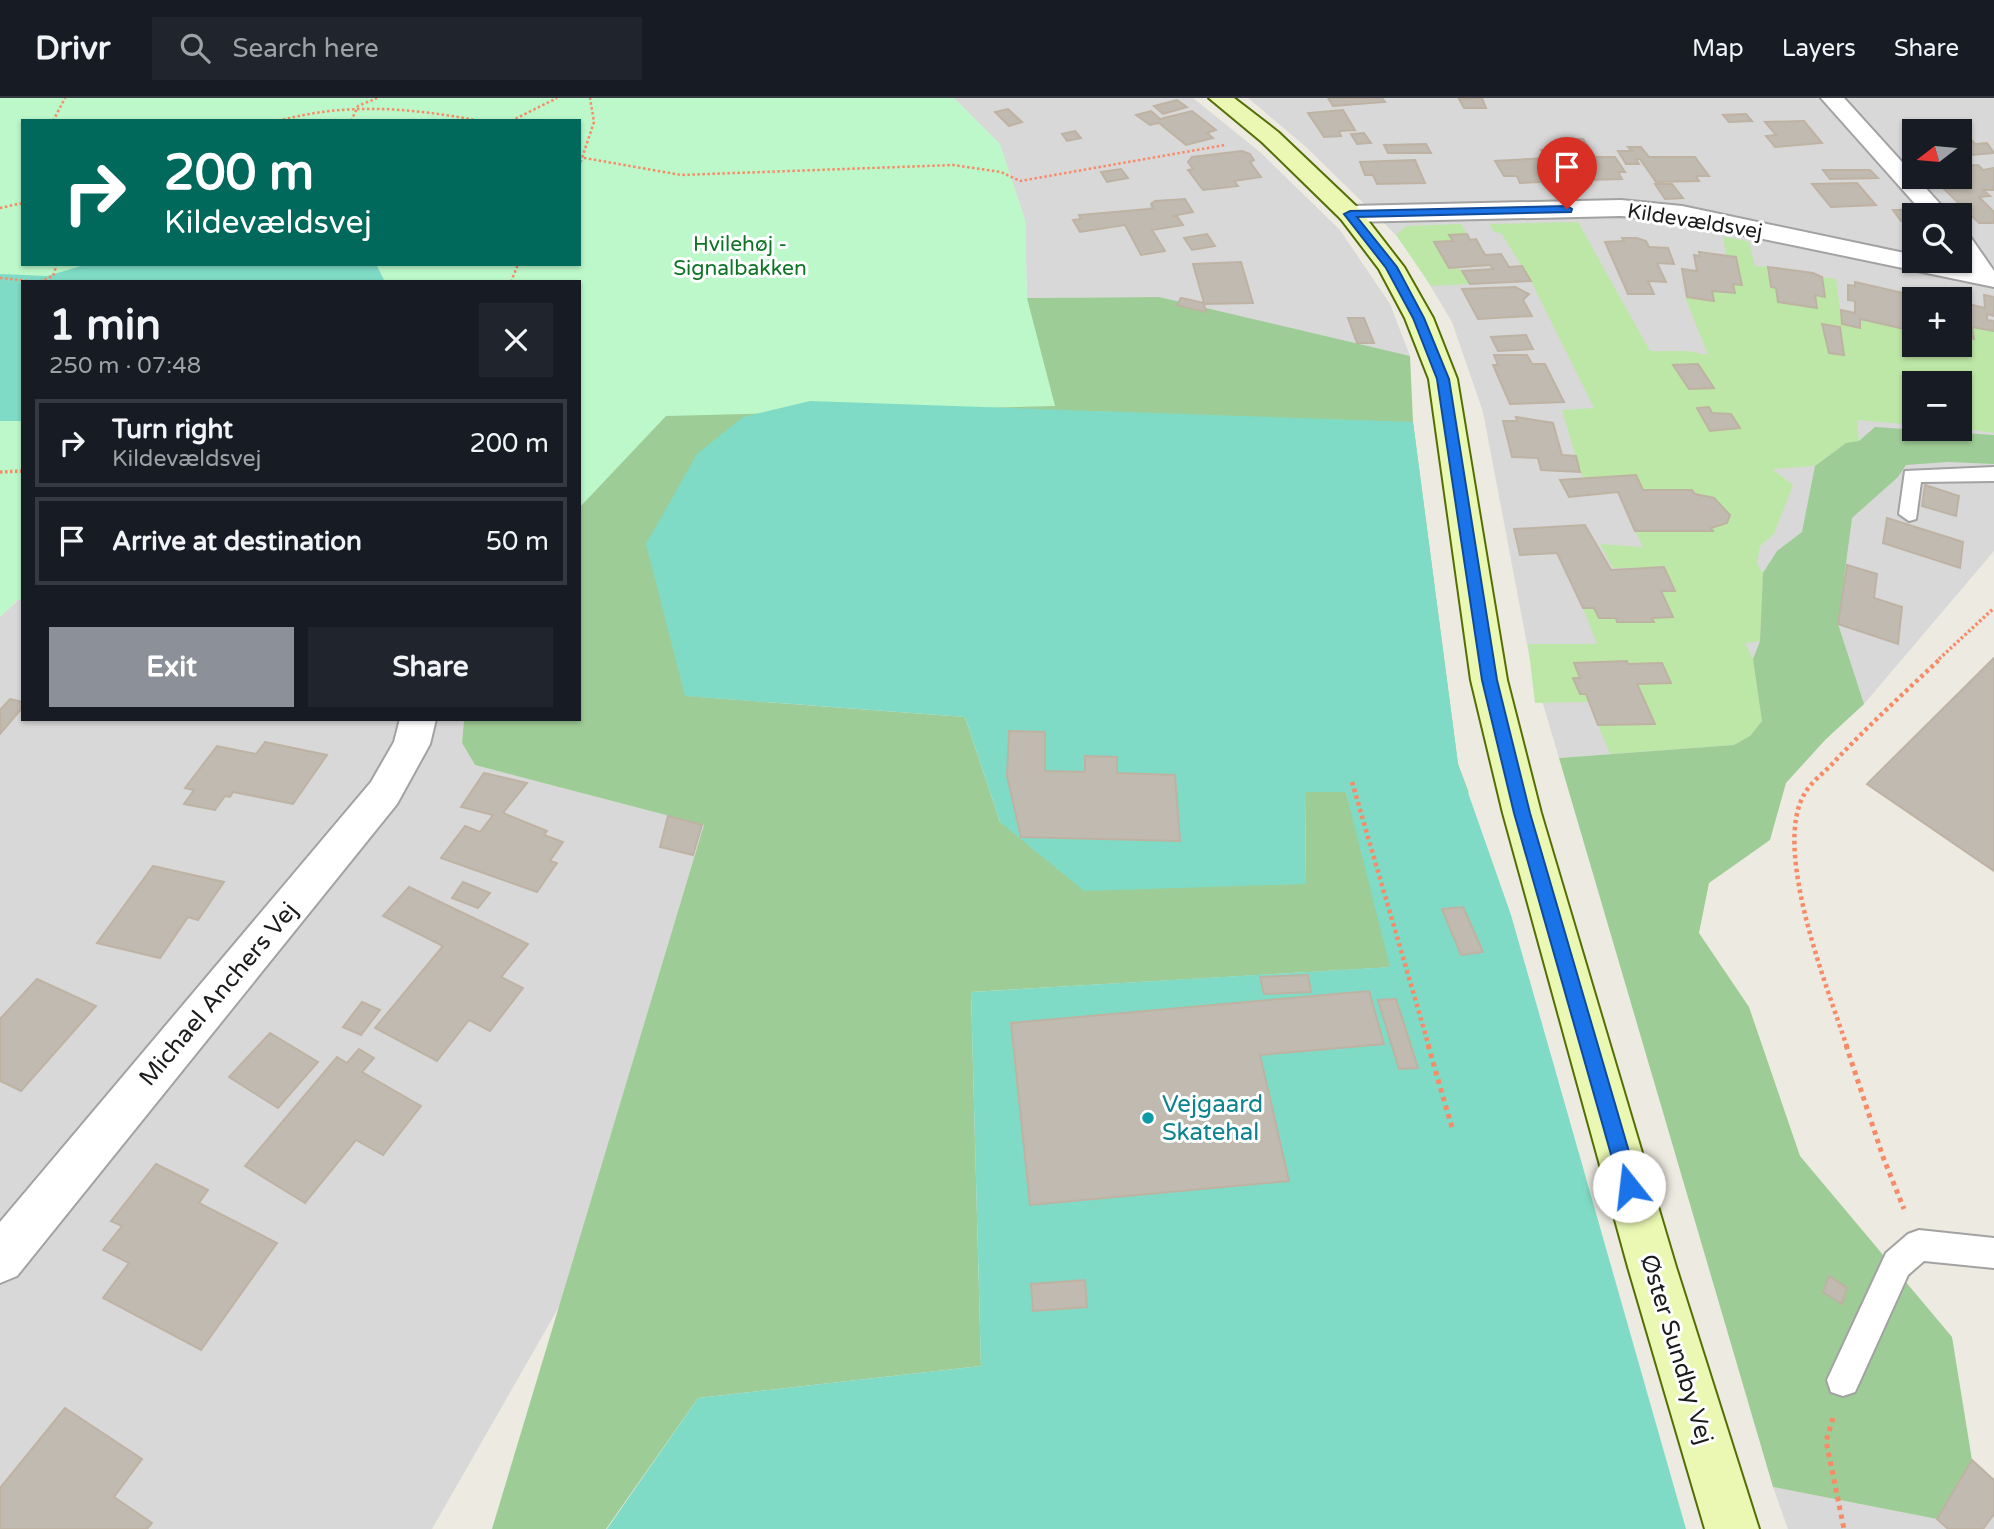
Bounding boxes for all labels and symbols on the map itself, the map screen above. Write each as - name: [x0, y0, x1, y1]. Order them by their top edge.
- north arrow: [1902, 119, 1972, 189]
- pin: [1537, 137, 1597, 209]
- street label: Kildevældsvej: [1626, 198, 1764, 245]
- park label: Hvilehøj - Signalbakken: [673, 232, 807, 281]
- street label: Michael Anchers Vej: [133, 897, 304, 1092]
- place label: Vejgaard Skatehal: [1162, 1090, 1263, 1147]
- marker: Vejgaard Skatehal: [1140, 1110, 1156, 1126]
- position arrow: [1592, 1149, 1666, 1223]
- street label: Øster Sundby Vej: [1634, 1251, 1719, 1448]

